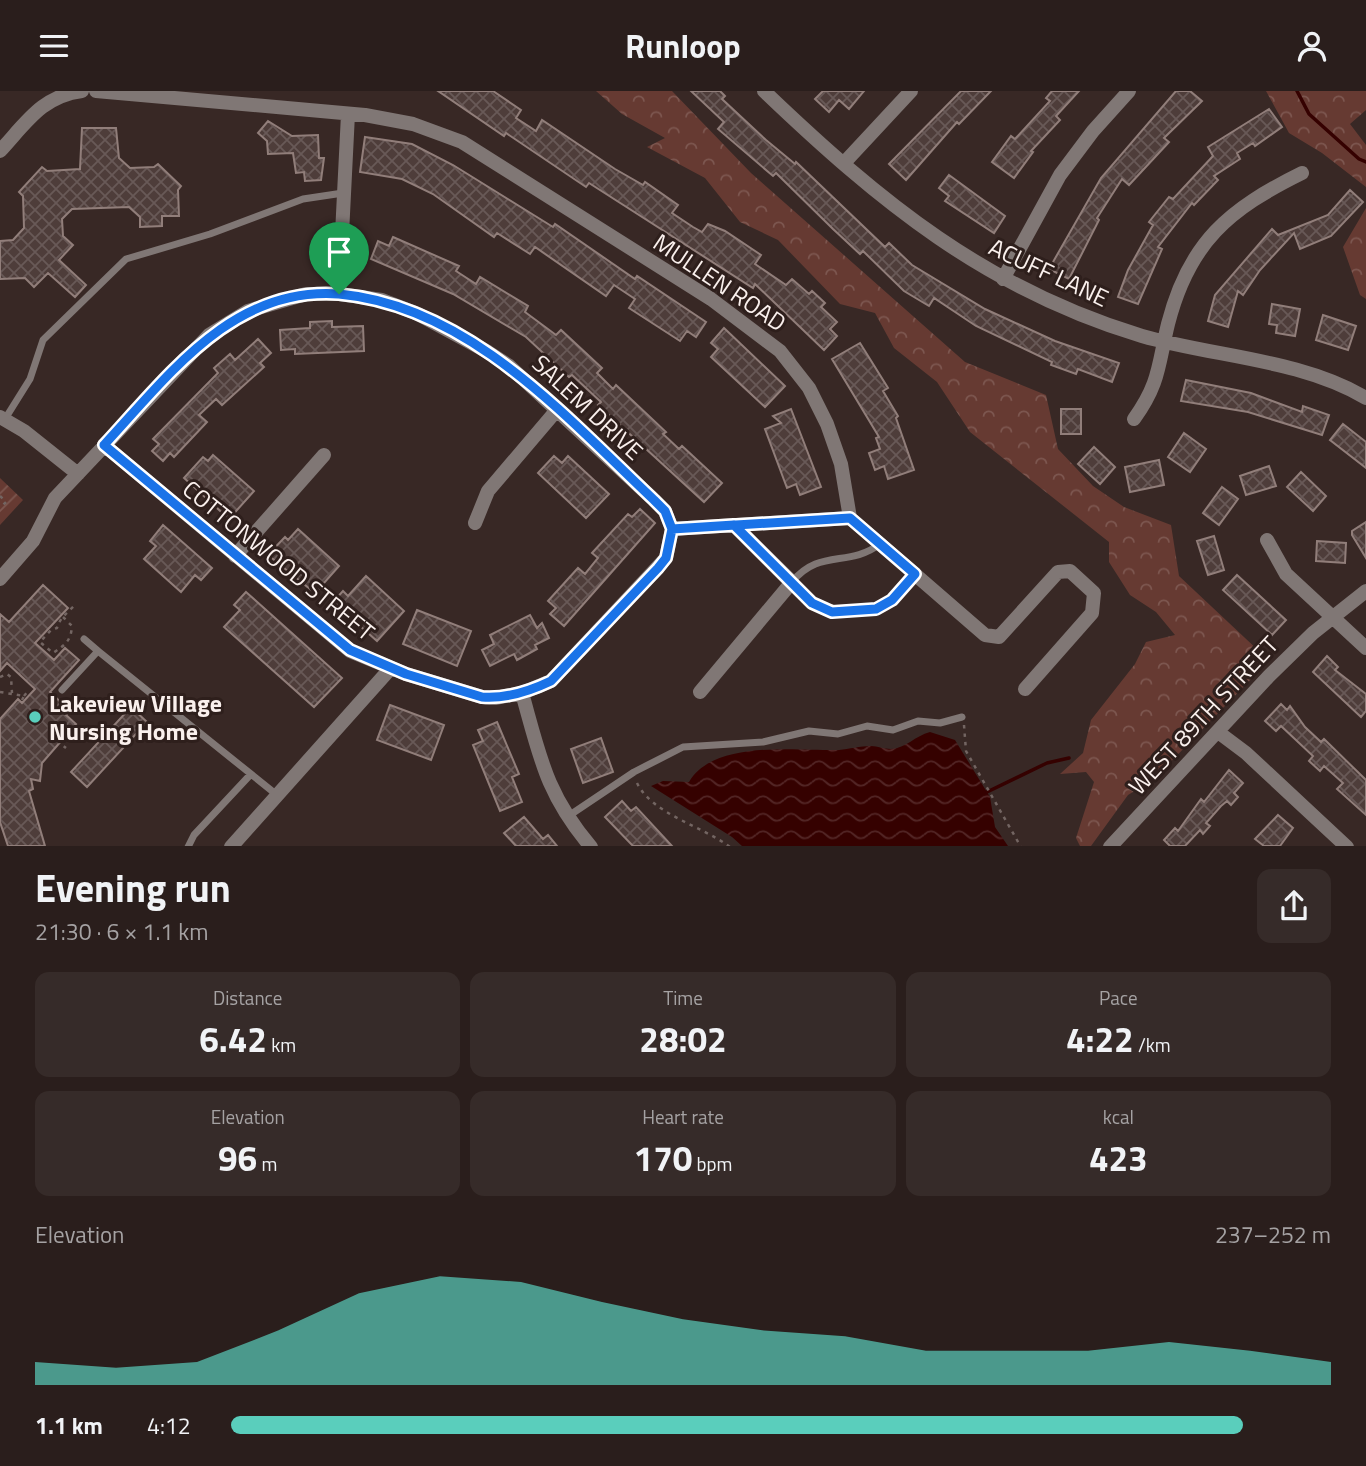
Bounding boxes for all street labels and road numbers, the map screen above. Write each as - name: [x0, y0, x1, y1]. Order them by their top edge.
- street label: MULLEN ROAD: [646, 224, 794, 340]
- street label: ACUFF LANE: [983, 229, 1115, 315]
- street label: SALEM DRIVE: [524, 346, 652, 468]
- street label: COTTONWOOD STREET: [175, 471, 383, 649]
- street label: WEST 89TH STREET: [1120, 627, 1287, 803]

